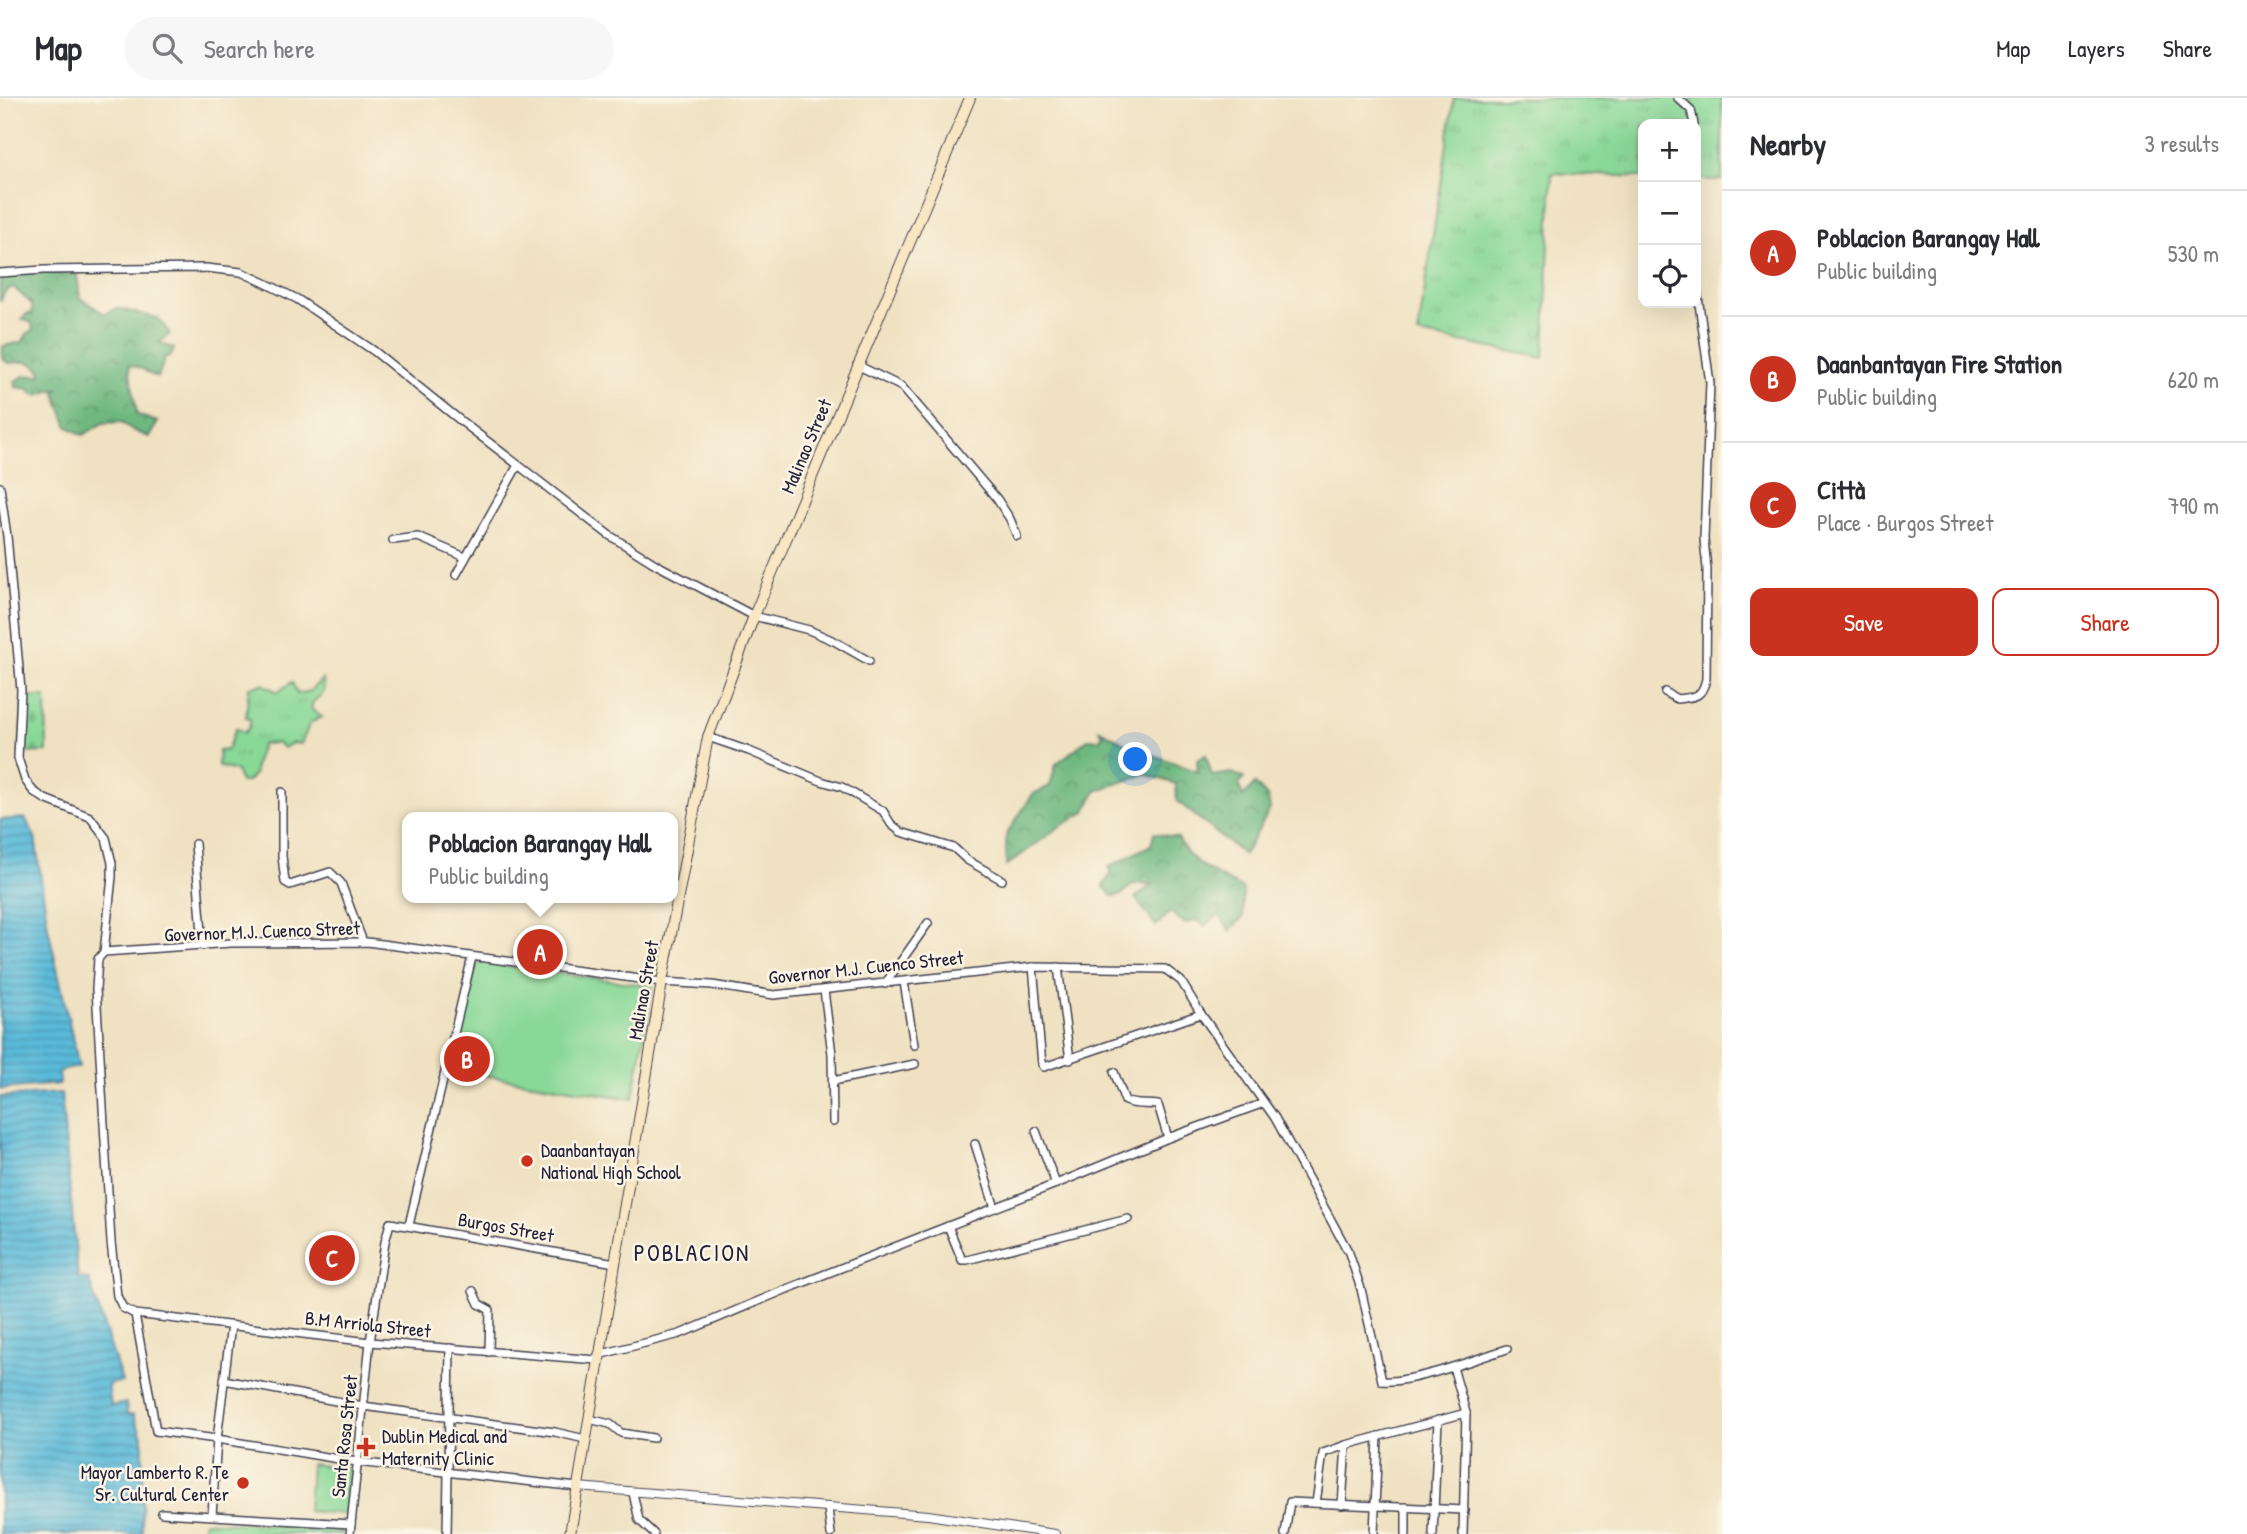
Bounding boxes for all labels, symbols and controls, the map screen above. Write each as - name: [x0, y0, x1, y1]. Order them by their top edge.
- search box: [124, 17, 614, 80]
- text: Map: [35, 26, 82, 70]
- icon: search: [148, 29, 186, 67]
- text: Search here: [204, 31, 315, 66]
- text: Map: [1996, 32, 2030, 64]
- text: Layers: [2068, 32, 2125, 64]
- text: Share: [2163, 32, 2212, 64]
- map controls: [1638, 119, 1701, 308]
- button: +: [1638, 119, 1701, 182]
- text: Nearby: [1750, 124, 1826, 164]
- text: 3 results: [2144, 128, 2219, 159]
- button: −: [1638, 182, 1701, 245]
- text: Poblacion Barangay Hall: [1817, 220, 2040, 255]
- text: A: [1767, 238, 1779, 269]
- text: 530 m: [2168, 238, 2219, 269]
- button: locate: [1638, 245, 1701, 308]
- text: Public building: [1817, 255, 1937, 286]
- text: Daanbantayan Fire Station: [1817, 346, 2062, 381]
- text: B: [1767, 364, 1779, 395]
- text: 620 m: [2168, 364, 2219, 395]
- text: Public building: [1817, 381, 1937, 412]
- street label: Malinao Street: [774, 394, 838, 497]
- text: Città: [1817, 472, 1865, 507]
- text: C: [1767, 490, 1779, 521]
- text: 790 m: [2168, 490, 2219, 521]
- text: Place · Burgos Street: [1817, 507, 1993, 538]
- button: Save: [1750, 588, 1978, 656]
- button: Share: [1992, 588, 2219, 656]
- your location: [1118, 742, 1152, 776]
- popup: [402, 812, 678, 903]
- text: Poblacion Barangay Hall: [429, 825, 651, 860]
- text: Public building: [429, 860, 549, 891]
- street label: Governor M.J. Cuenco Street: [164, 915, 361, 947]
- pin: A: [517, 926, 563, 978]
- street label: Malinao Street: [621, 938, 665, 1042]
- street label: Governor M.J. Cuenco Street: [767, 944, 965, 990]
- pin: B: [444, 1033, 490, 1085]
- place label: Daanbantayan National High School: [541, 1137, 682, 1185]
- marker: Daanbantayan National High School: [519, 1153, 535, 1169]
- street label: Burgos Street: [456, 1206, 556, 1248]
- pin: C: [309, 1232, 355, 1284]
- district label: POBLACION: [634, 1237, 750, 1268]
- street label: B.M Arriola Street: [304, 1304, 433, 1344]
- street label: Santa Rosa Street: [325, 1373, 363, 1498]
- place label: Dublin Medical and Maternity Clinic: [382, 1423, 508, 1471]
- marker: Dublin Medical and Maternity Clinic: [356, 1437, 376, 1457]
- place label: Mayor Lamberto R. Te Sr. Cultural Center: [81, 1459, 230, 1507]
- marker: Mayor Lamberto R. Te Sr. Cultural Center: [235, 1475, 251, 1491]

